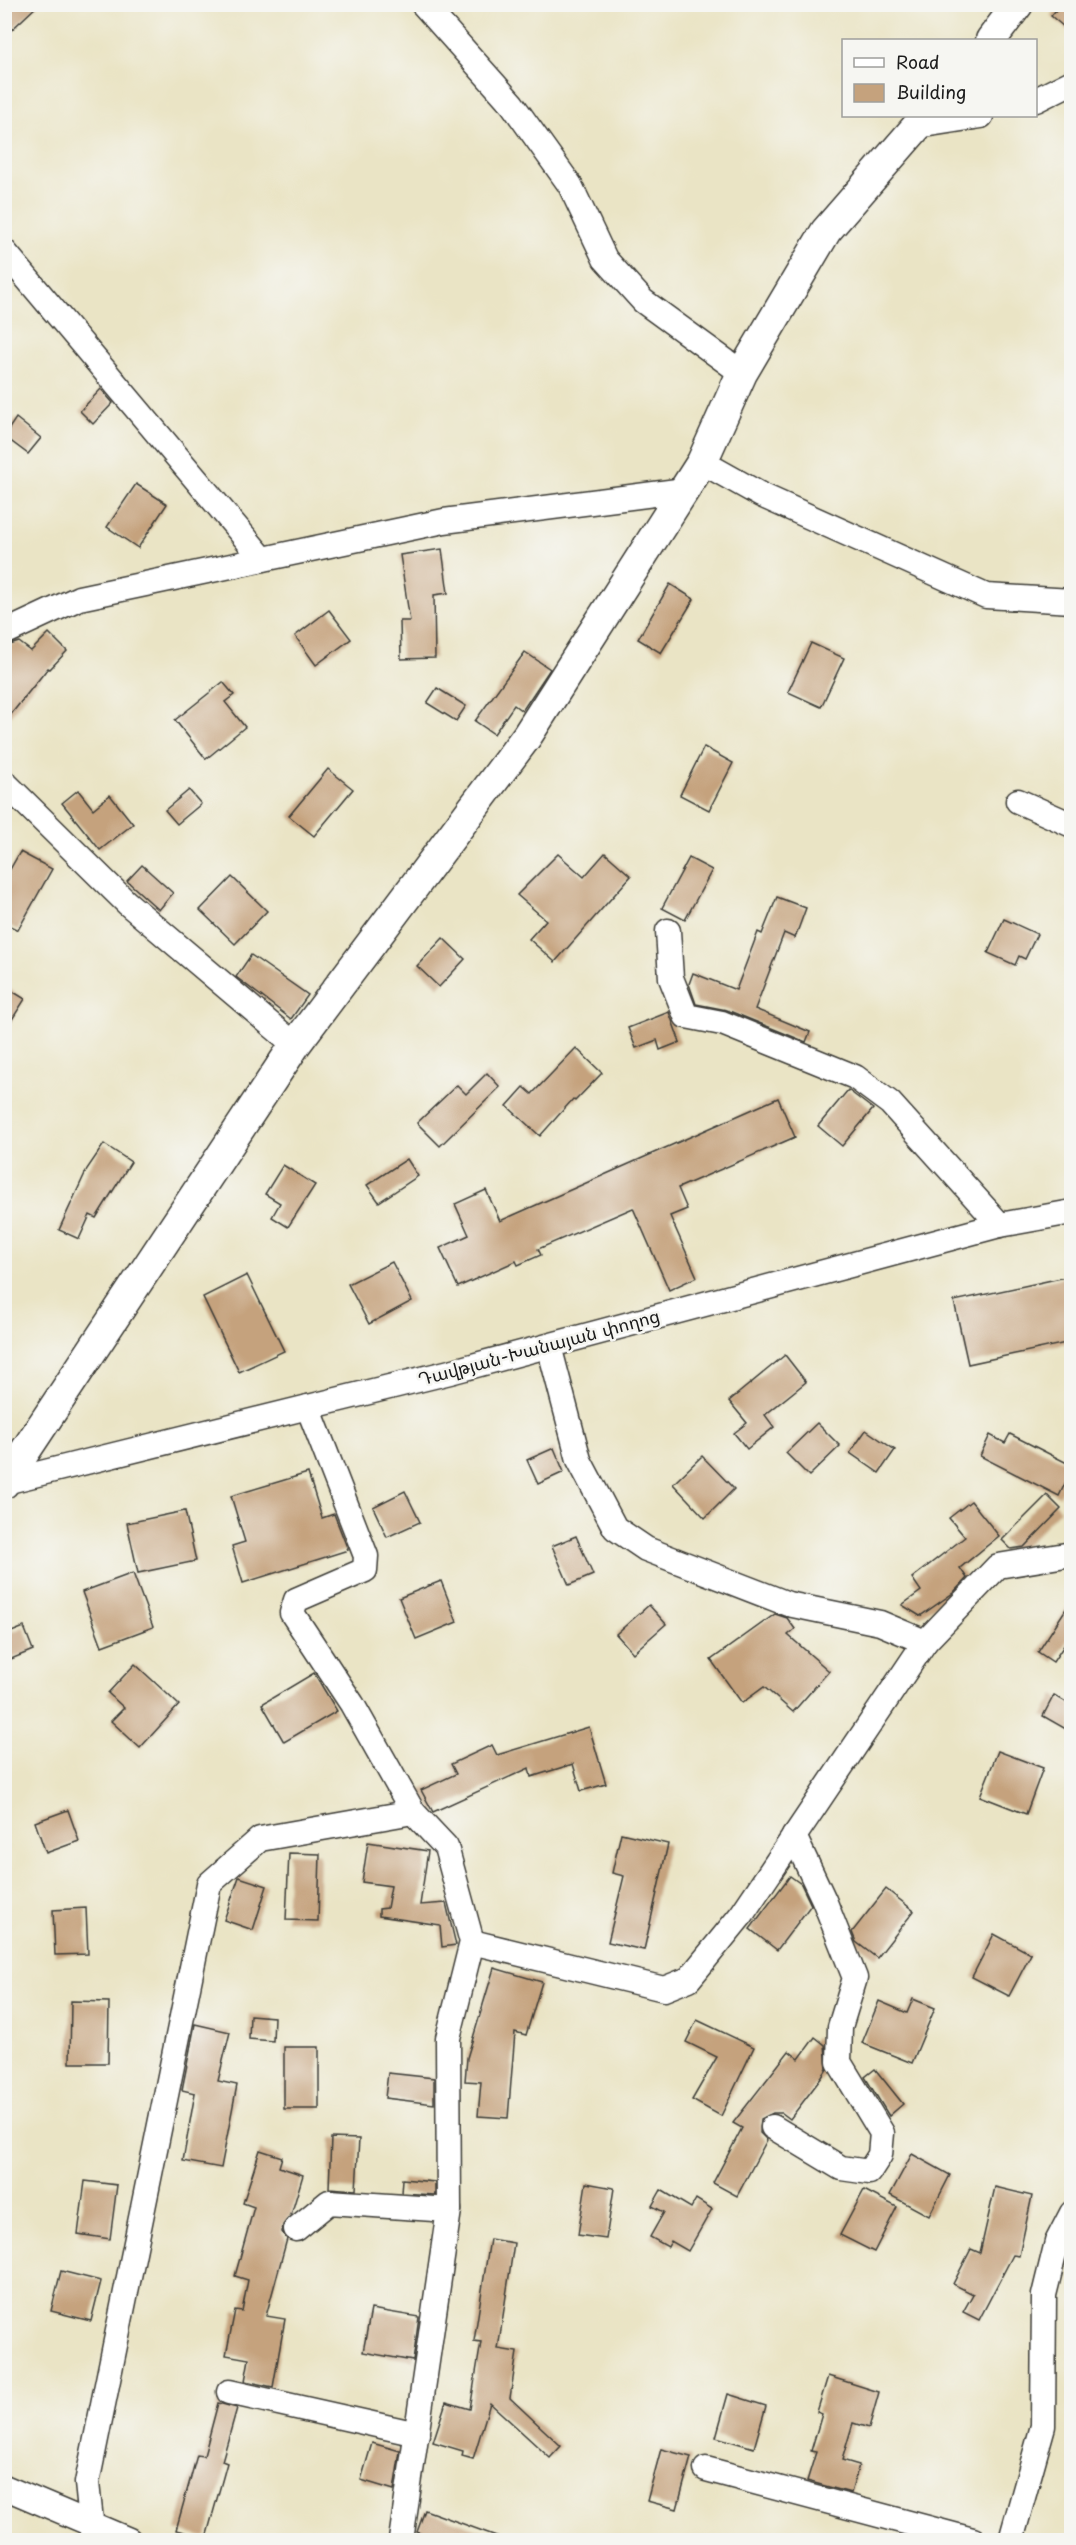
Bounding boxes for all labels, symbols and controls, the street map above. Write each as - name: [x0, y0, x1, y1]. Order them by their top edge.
- legend: [842, 39, 1037, 117]
- text: Road: [896, 48, 940, 75]
- text: Building: [896, 78, 966, 105]
- street label: Դավթյան-Խանայան փողոց: [415, 1301, 663, 1392]

